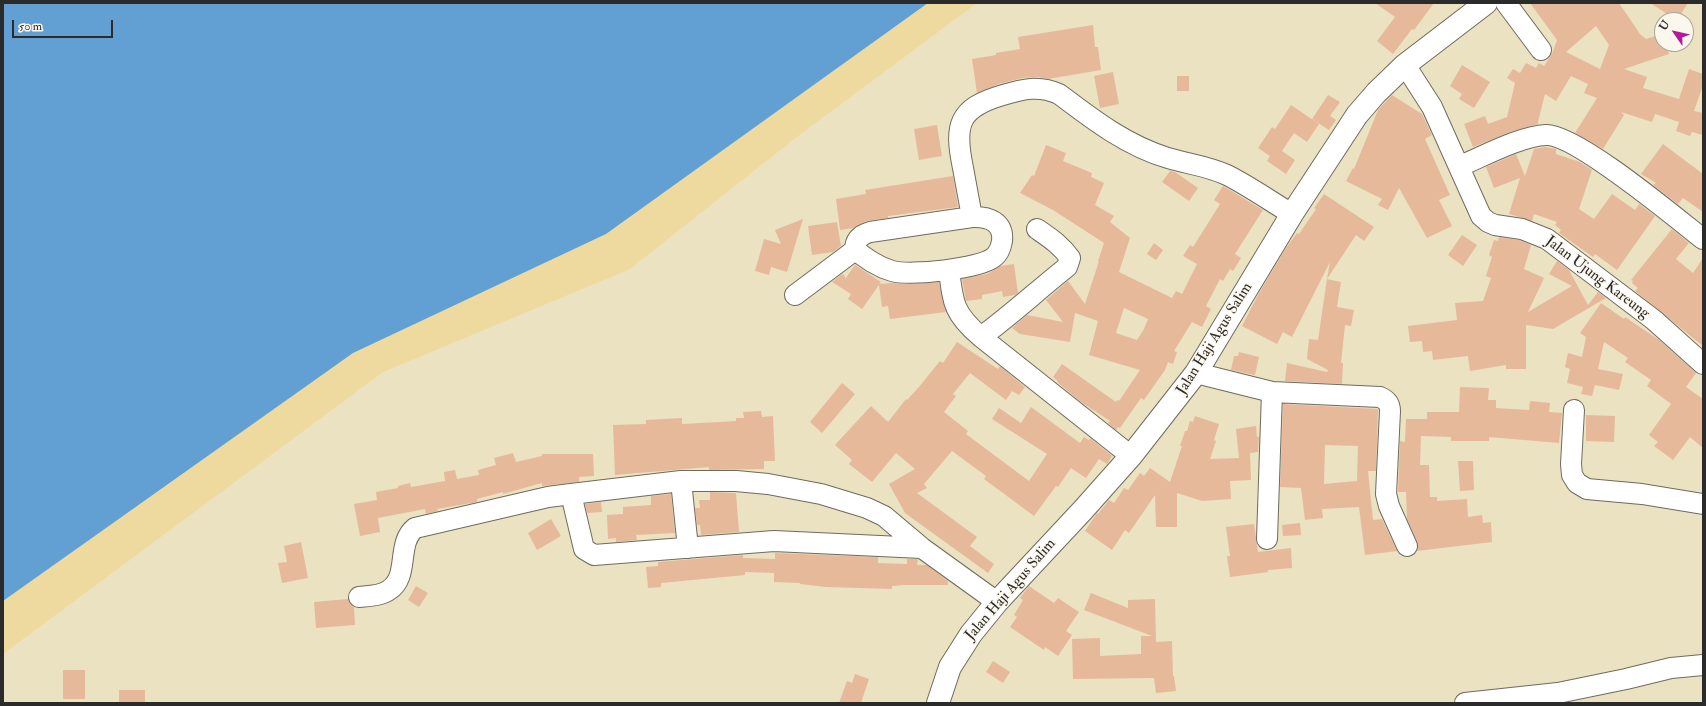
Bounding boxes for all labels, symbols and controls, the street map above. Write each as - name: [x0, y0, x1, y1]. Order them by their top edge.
- scale bar: [14, 12, 115, 38]
- north arrow: [1654, 12, 1694, 52]
- text: U: [1656, 18, 1672, 33]
- text: 50 m: [19, 19, 42, 34]
- street label: Jalan Ujung Kareung: [1541, 233, 1653, 323]
- street label: Jalan Haji Agus Salim: [1173, 280, 1257, 398]
- street label: Jalan Haji Agus Salim: [962, 535, 1060, 645]

